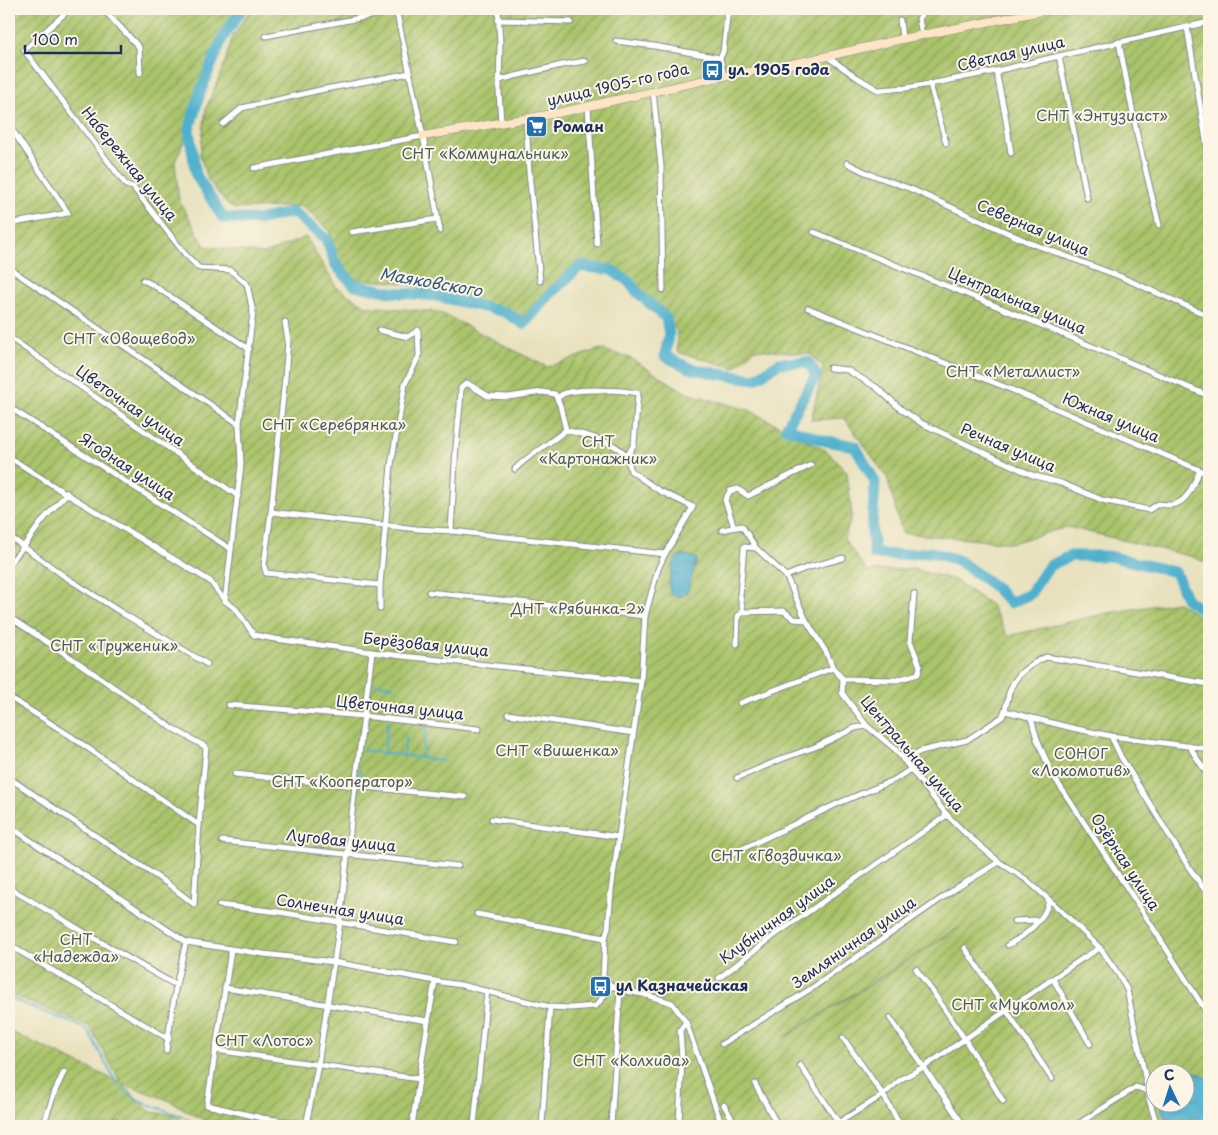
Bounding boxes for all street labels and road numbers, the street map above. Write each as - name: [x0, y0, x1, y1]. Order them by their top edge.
- street label: Светлая улица: [955, 29, 1067, 76]
- street label: улица 1905-го года: [544, 56, 692, 111]
- street label: Набережная улица: [77, 101, 184, 226]
- street label: Северная улица: [974, 192, 1094, 261]
- street label: Центральная улица: [945, 260, 1091, 339]
- street label: Цветочная улица: [72, 359, 190, 451]
- street label: Южная улица: [1060, 386, 1164, 448]
- street label: Речная улица: [958, 416, 1060, 477]
- street label: Ягодная улица: [76, 426, 181, 506]
- street label: Берёзовая улица: [362, 625, 491, 662]
- street label: Цветочная улица: [335, 688, 466, 725]
- street label: Центральная улица: [856, 690, 971, 817]
- street label: Озёрная улица: [1086, 808, 1167, 915]
- street label: Луговая улица: [285, 822, 398, 857]
- street label: Клубничная улица: [714, 869, 839, 969]
- street label: Солнечная улица: [275, 887, 406, 930]
- street label: Земляничная улица: [786, 890, 920, 993]

